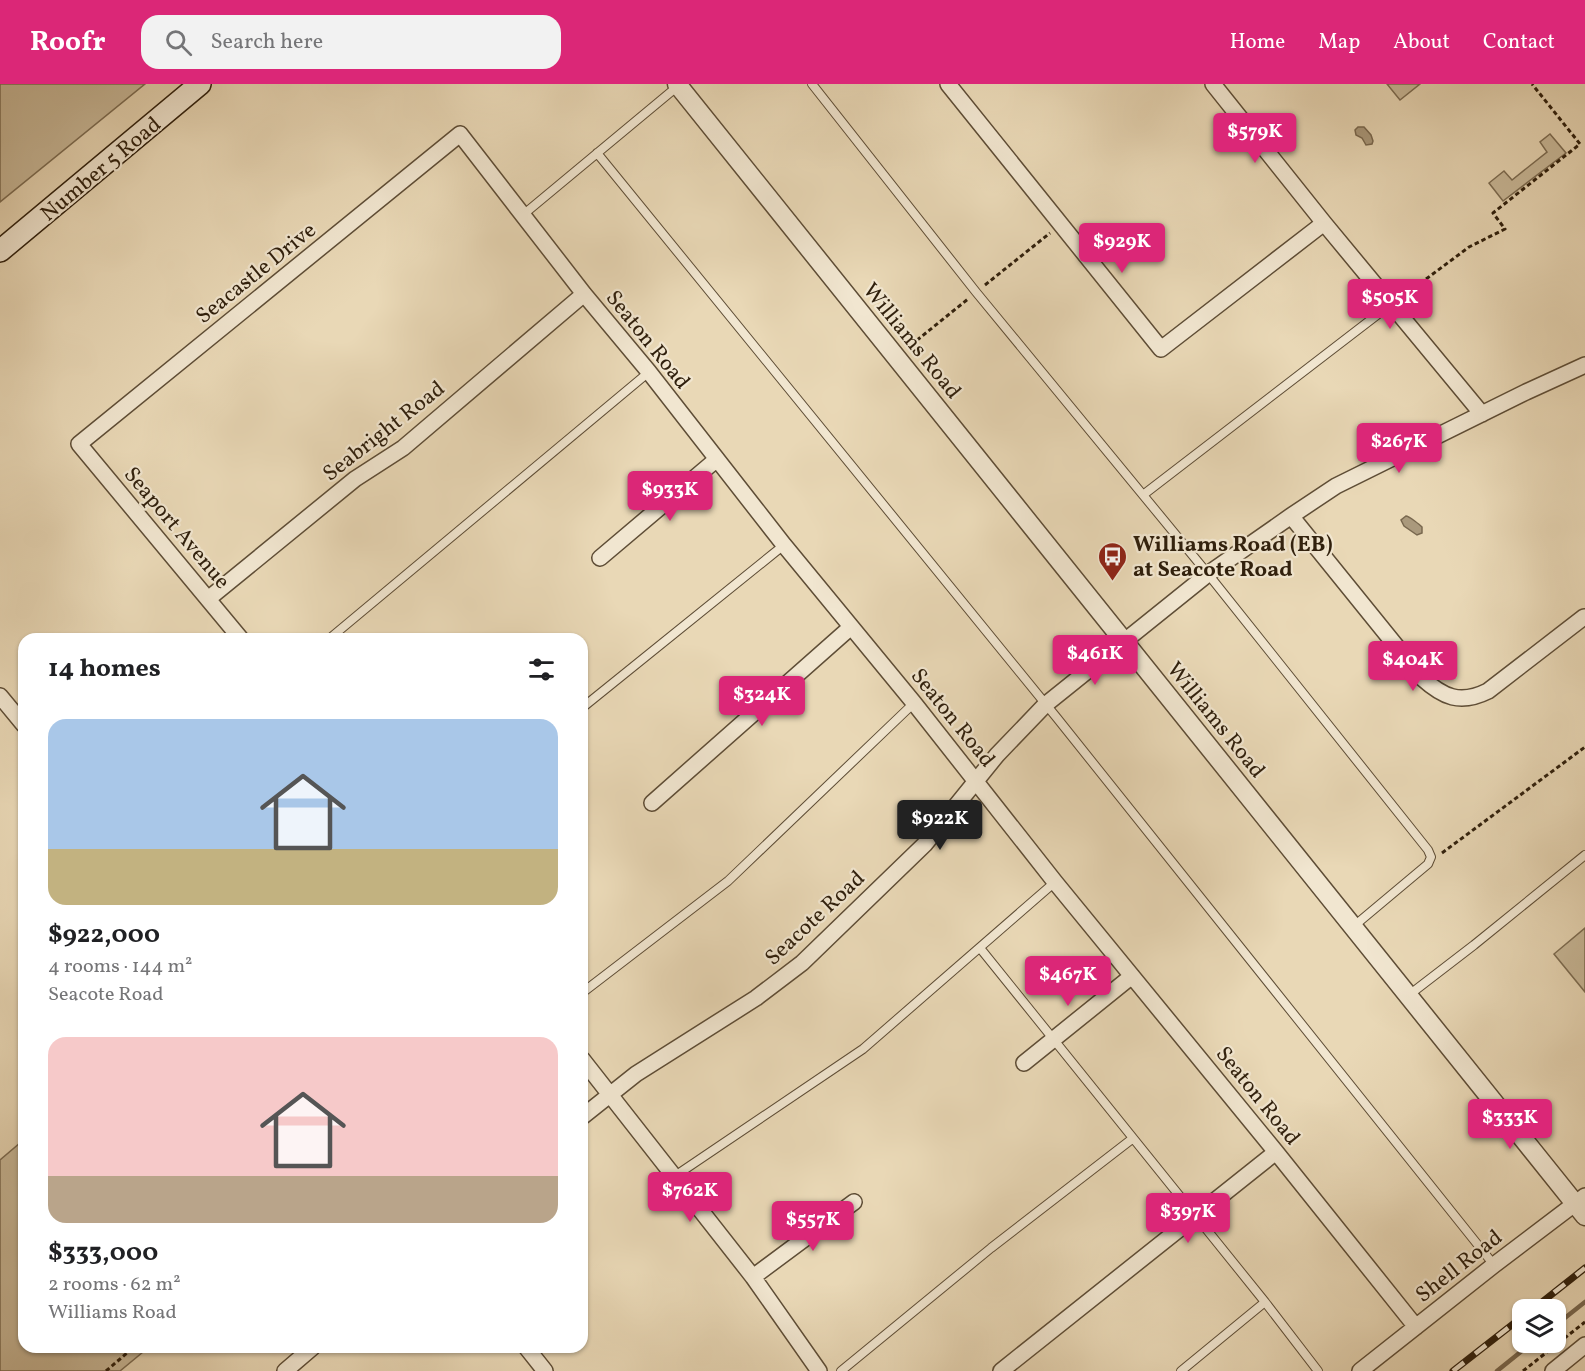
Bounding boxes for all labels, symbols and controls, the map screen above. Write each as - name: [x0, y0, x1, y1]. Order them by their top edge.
- search box: [141, 15, 561, 69]
- text: Roofr: [30, 23, 105, 62]
- icon: search: [162, 26, 195, 59]
- text: Search here: [210, 27, 323, 58]
- text: Home: [1230, 28, 1285, 57]
- text: Map: [1318, 28, 1360, 57]
- text: About: [1393, 28, 1450, 57]
- text: Contact: [1483, 28, 1555, 57]
- street label: Number 5 Road: [35, 110, 169, 230]
- pin: $579K: [1213, 113, 1297, 164]
- text: $579K: [1227, 118, 1283, 146]
- street label: Seacastle Drive: [190, 216, 323, 332]
- pin: $929K: [1080, 223, 1164, 274]
- text: $929K: [1093, 228, 1151, 256]
- street label: Williams Road: [854, 277, 968, 406]
- pin: $505K: [1348, 279, 1432, 330]
- street label: Seaton Road: [597, 284, 697, 397]
- text: $505K: [1362, 284, 1418, 312]
- street label: Seabright Road: [317, 374, 452, 490]
- pin: $267K: [1357, 423, 1441, 474]
- text: $267K: [1371, 428, 1427, 456]
- street label: Seaport Avenue: [116, 461, 237, 596]
- pin: $933K: [628, 471, 712, 522]
- text: $933K: [642, 476, 698, 504]
- place label: Williams Road (EB) at Seacote Road: [1133, 530, 1333, 586]
- bus stop icon: Williams Road (EB) at Seacote Road: [1096, 540, 1128, 582]
- pin: $461K: [1053, 635, 1137, 686]
- text: $461K: [1067, 640, 1123, 668]
- pin: $404K: [1371, 641, 1455, 692]
- text: $404K: [1382, 646, 1444, 674]
- text: 14 homes: [48, 651, 161, 687]
- icon: filters: [525, 653, 558, 686]
- street label: Williams Road: [1158, 656, 1272, 785]
- street label: Seaton Road: [902, 662, 1002, 775]
- pin: $324K: [720, 676, 804, 727]
- text: $324K: [733, 681, 791, 709]
- icon: home: [249, 758, 357, 866]
- pin: $922K: [898, 800, 982, 851]
- text: $922K: [911, 805, 969, 833]
- street label: Seacote Road: [759, 864, 873, 973]
- text: $922,000: [48, 917, 160, 953]
- text: 4 rooms · 144 m²: [48, 953, 193, 981]
- pin: $467K: [1026, 956, 1110, 1007]
- text: $467K: [1039, 961, 1097, 989]
- text: Seacote Road: [48, 981, 164, 1009]
- street label: Seaton Road: [1207, 1040, 1307, 1153]
- icon: home: [249, 1076, 357, 1184]
- pin: $333K: [1468, 1099, 1552, 1150]
- text: $333K: [1482, 1104, 1538, 1132]
- pin: $762K: [648, 1172, 732, 1223]
- text: $762K: [662, 1177, 718, 1205]
- pin: $397K: [1146, 1193, 1230, 1244]
- text: $397K: [1160, 1198, 1216, 1226]
- pin: $557K: [771, 1201, 855, 1252]
- text: $557K: [786, 1206, 840, 1234]
- street label: Shell Road: [1409, 1223, 1510, 1311]
- text: $333,000: [48, 1235, 158, 1271]
- text: 2 rooms · 62 m²: [48, 1271, 181, 1299]
- text: Williams Road: [48, 1299, 177, 1327]
- map controls: [1512, 1299, 1566, 1353]
- button: layers: [1512, 1299, 1566, 1353]

